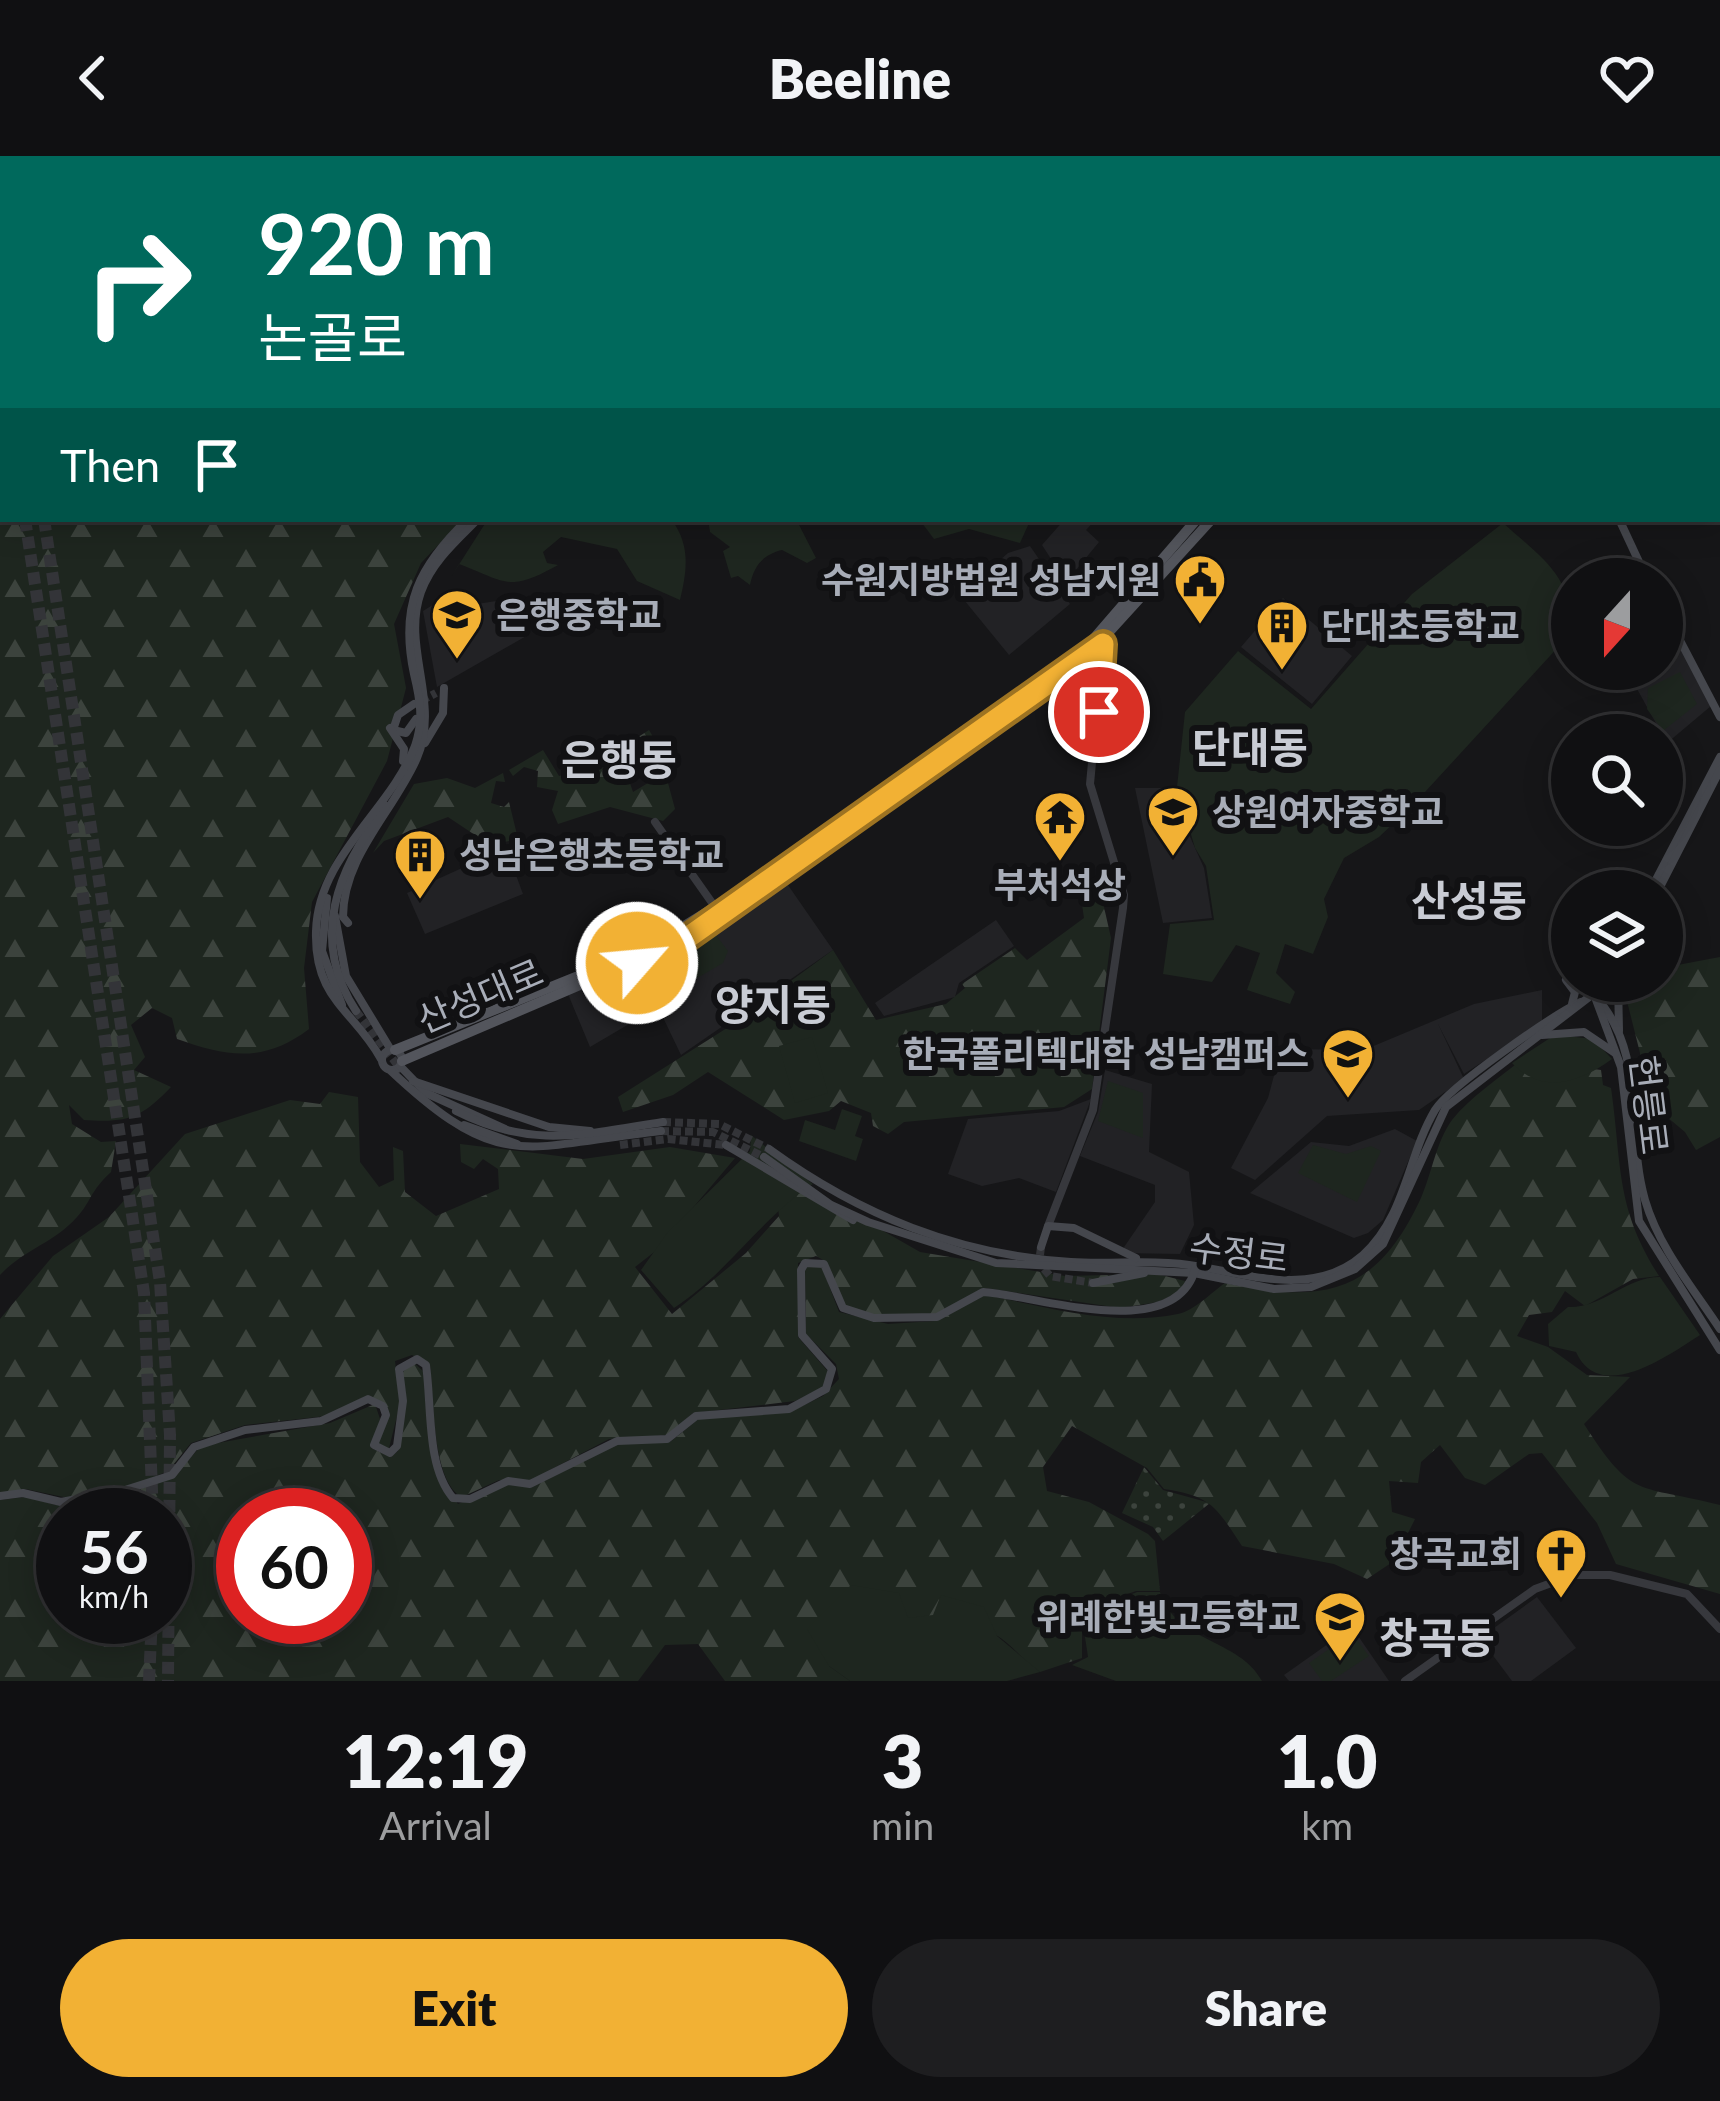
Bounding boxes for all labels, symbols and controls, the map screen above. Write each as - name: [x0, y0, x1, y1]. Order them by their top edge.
- icon: back: [60, 45, 126, 111]
- icon: heart: [1594, 45, 1660, 111]
- text: Beeline: [769, 46, 951, 111]
- text: 920 m: [258, 192, 495, 293]
- icon: right: [60, 204, 216, 360]
- text: 논골로: [258, 304, 407, 369]
- icon: arrive: [184, 432, 250, 498]
- text: Then: [60, 438, 160, 492]
- public building icon: 수원지방법원 성남지원: [1172, 552, 1228, 626]
- place label: 수원지방법원 성남지원: [821, 557, 1161, 601]
- north arrow: [1551, 558, 1683, 690]
- map controls: [1551, 558, 1683, 1002]
- school or university icon: 은행중학교: [429, 587, 485, 661]
- place label: 은행중학교: [496, 592, 662, 636]
- building icon: 단대초등학교: [1254, 598, 1310, 672]
- place label: 단대초등학교: [1321, 603, 1520, 647]
- pin: [1048, 661, 1150, 763]
- icon: arrive: [1066, 679, 1132, 745]
- button: search: [1551, 714, 1683, 846]
- district label: 단대동: [1192, 722, 1308, 772]
- district label: 은행동: [561, 734, 677, 784]
- school or university icon: 상원여자중학교: [1145, 784, 1201, 858]
- temple icon: 부처석상: [1032, 789, 1088, 863]
- place label: 상원여자중학교: [1212, 789, 1444, 833]
- building icon: 성남은행초등학교: [392, 827, 448, 901]
- place label: 성남은행초등학교: [459, 832, 724, 876]
- place label: 부처석상: [994, 862, 1126, 906]
- button: layers: [1551, 870, 1683, 1002]
- district label: 산성동: [1411, 875, 1527, 925]
- position arrow: [574, 900, 700, 1026]
- street label: 산성대로: [410, 949, 549, 1041]
- district label: 양지동: [715, 979, 831, 1029]
- school or university icon: 한국폴리텍대학 성남캠퍼스: [1320, 1026, 1376, 1100]
- place label: 한국폴리텍대학 성남캠퍼스: [903, 1031, 1309, 1075]
- street label: 헌릉로: [1622, 1053, 1678, 1157]
- street label: 수정로: [1187, 1224, 1291, 1280]
- speed limit sign: 60: [216, 1488, 372, 1644]
- text: 56: [79, 1515, 149, 1587]
- church icon: 창곡교회: [1533, 1526, 1589, 1600]
- place label: 창곡교회: [1390, 1531, 1522, 1575]
- text: km/h: [79, 1578, 149, 1614]
- school or university icon: 위례한빛고등학교: [1312, 1589, 1368, 1663]
- place label: 위례한빛고등학교: [1036, 1594, 1301, 1638]
- district label: 창곡동: [1379, 1612, 1495, 1662]
- text: 12:19: [342, 1717, 529, 1803]
- text: 3: [882, 1717, 924, 1803]
- text: 1.0: [1277, 1717, 1378, 1803]
- text: Arrival: [379, 1802, 492, 1848]
- text: min: [871, 1802, 934, 1848]
- text: km: [1301, 1802, 1353, 1848]
- button: Exit: [60, 1939, 848, 2077]
- button: Share: [872, 1939, 1660, 2077]

